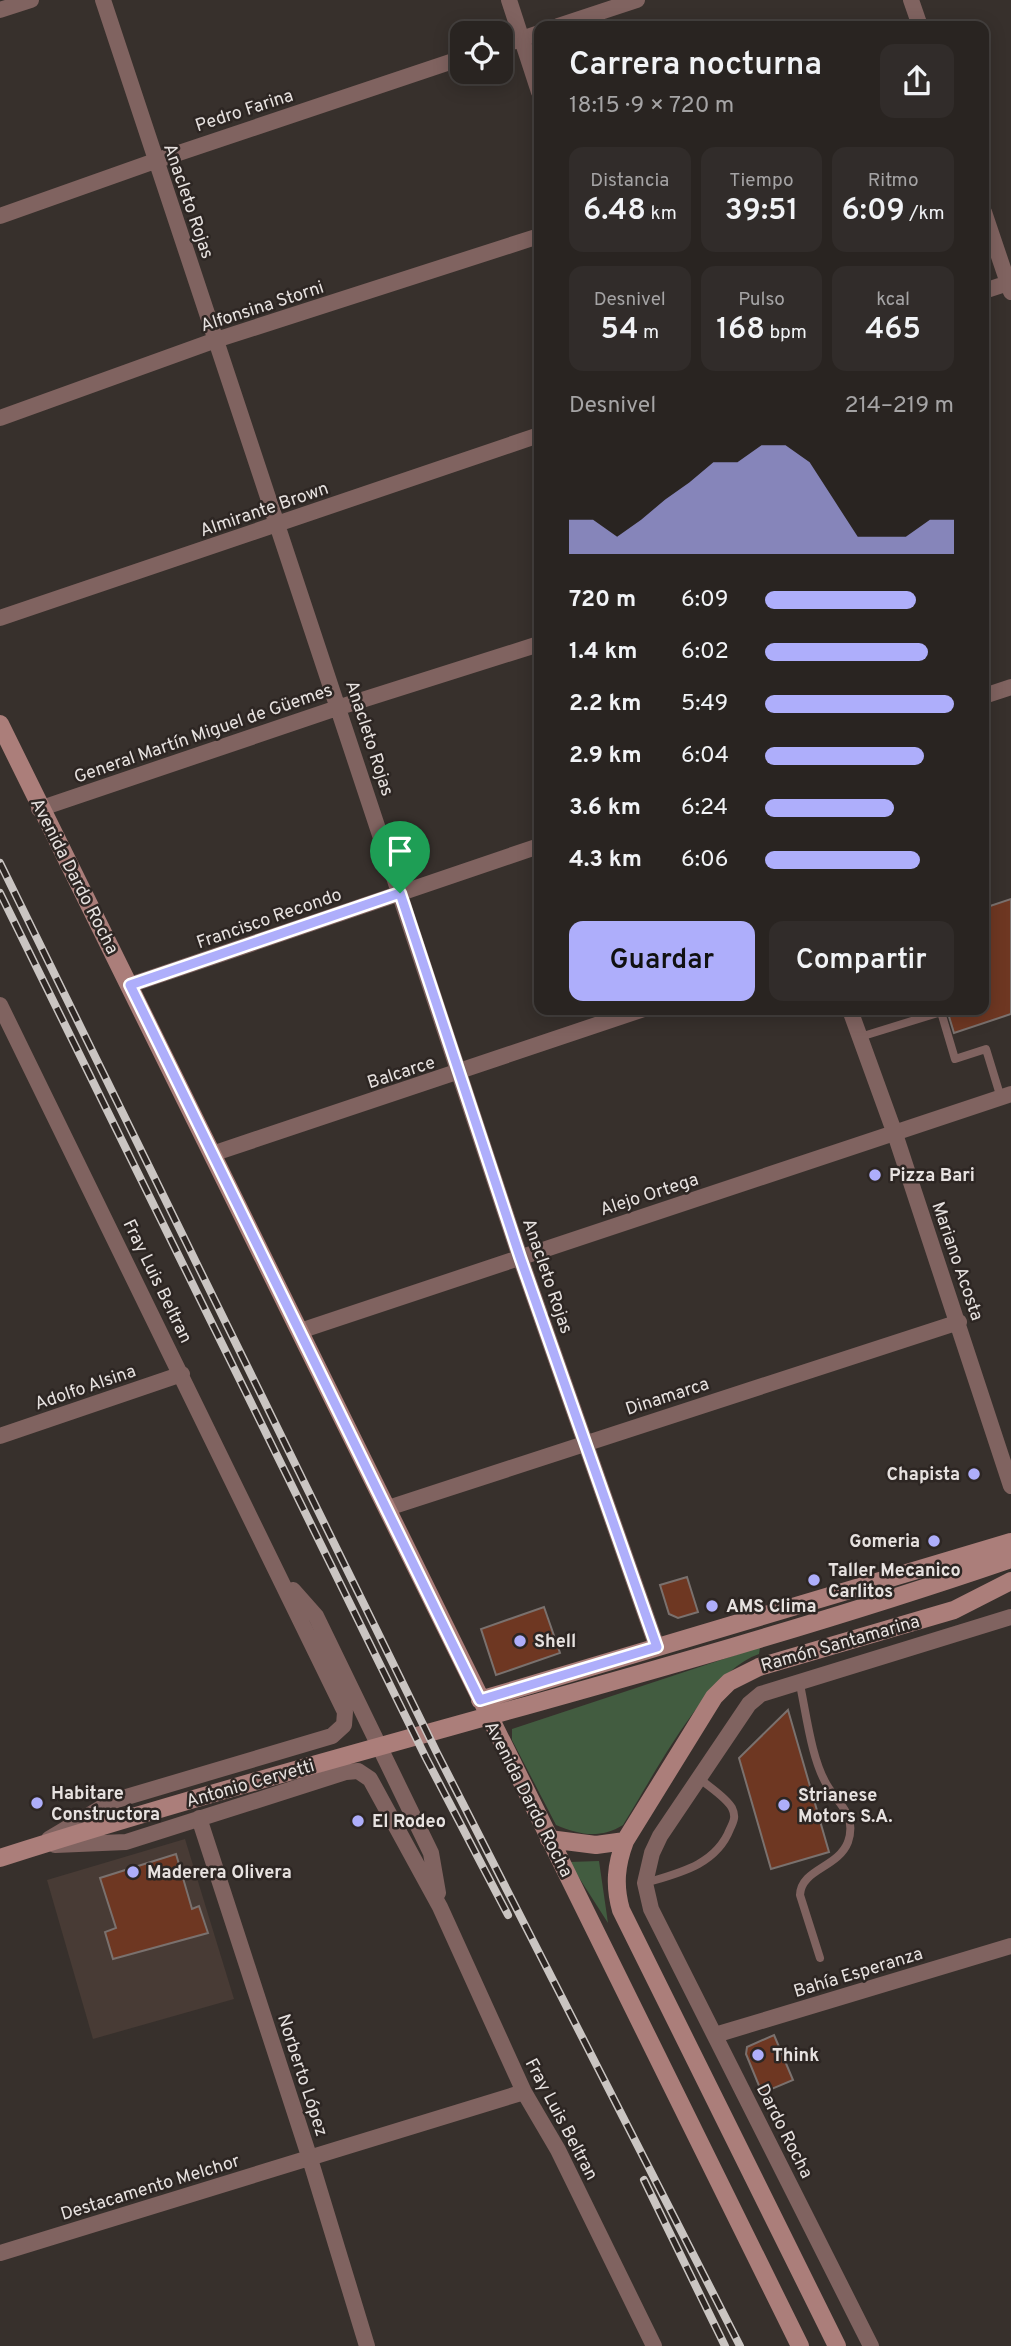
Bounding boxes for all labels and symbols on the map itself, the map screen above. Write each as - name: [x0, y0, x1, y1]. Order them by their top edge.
- street label: Pedro Farina: [192, 85, 296, 138]
- street label: Anacleto Rojas: [157, 141, 218, 262]
- street label: Alfonsina Storni: [198, 277, 327, 338]
- street label: Almirante Brown: [197, 478, 332, 543]
- street label: Anacleto Rojas: [339, 678, 398, 799]
- street label: General Martín Miguel de Güemes: [71, 679, 336, 790]
- street label: Avenida Dardo Rocha: [24, 795, 123, 959]
- pin: [370, 821, 430, 893]
- street label: Francisco Recondo: [194, 884, 345, 955]
- street label: Balcarce: [365, 1052, 438, 1095]
- place label: Pizza Bari: [889, 1165, 975, 1188]
- marker: Pizza Bari: [867, 1167, 883, 1183]
- street label: Alejo Ortega: [597, 1169, 702, 1222]
- street label: Mariano Acosta: [925, 1199, 988, 1324]
- street label: Fray Luis Beltran: [117, 1216, 197, 1347]
- street label: Anacleto Rojas: [516, 1216, 577, 1337]
- street label: Adolfo Alsina: [32, 1360, 139, 1416]
- street label: Dinamarca: [623, 1373, 712, 1422]
- place label: Chapista: [887, 1464, 960, 1487]
- marker: Chapista: [966, 1466, 982, 1482]
- place label: Gomeria: [849, 1531, 920, 1554]
- marker: Gomeria: [926, 1533, 942, 1549]
- place label: Taller Mecanico Carlitos: [828, 1560, 961, 1604]
- marker: Taller Mecanico Carlitos: [806, 1572, 822, 1588]
- place label: AMS Clima: [726, 1596, 816, 1619]
- marker: AMS Clima: [704, 1598, 720, 1614]
- street label: Ramón Santamarina: [758, 1611, 923, 1678]
- place label: Shell: [534, 1631, 576, 1654]
- marker: Shell: [512, 1633, 528, 1649]
- street label: Avenida Dardo Rocha: [478, 1718, 577, 1882]
- street label: Antonio Cervetti: [184, 1755, 317, 1814]
- place label: Habitare Constructora: [51, 1783, 160, 1827]
- place label: Strianese Motors S.A.: [798, 1785, 893, 1829]
- marker: Habitare Constructora: [29, 1795, 45, 1811]
- marker: Strianese Motors S.A.: [776, 1797, 792, 1813]
- place label: El Rodeo: [372, 1811, 446, 1834]
- marker: El Rodeo: [350, 1813, 366, 1829]
- place label: Maderera Olivera: [147, 1862, 292, 1885]
- marker: Maderera Olivera: [125, 1864, 141, 1880]
- street label: Bahía Esperanza: [791, 1943, 926, 2004]
- street label: Norberto López: [271, 2011, 332, 2140]
- place label: Think: [772, 2045, 819, 2068]
- marker: Think: [750, 2047, 766, 2063]
- street label: Fray Luis Beltran: [519, 2055, 603, 2185]
- street label: Dardo Rocha: [750, 2081, 817, 2183]
- street label: Destacamento Melchor: [58, 2150, 243, 2227]

